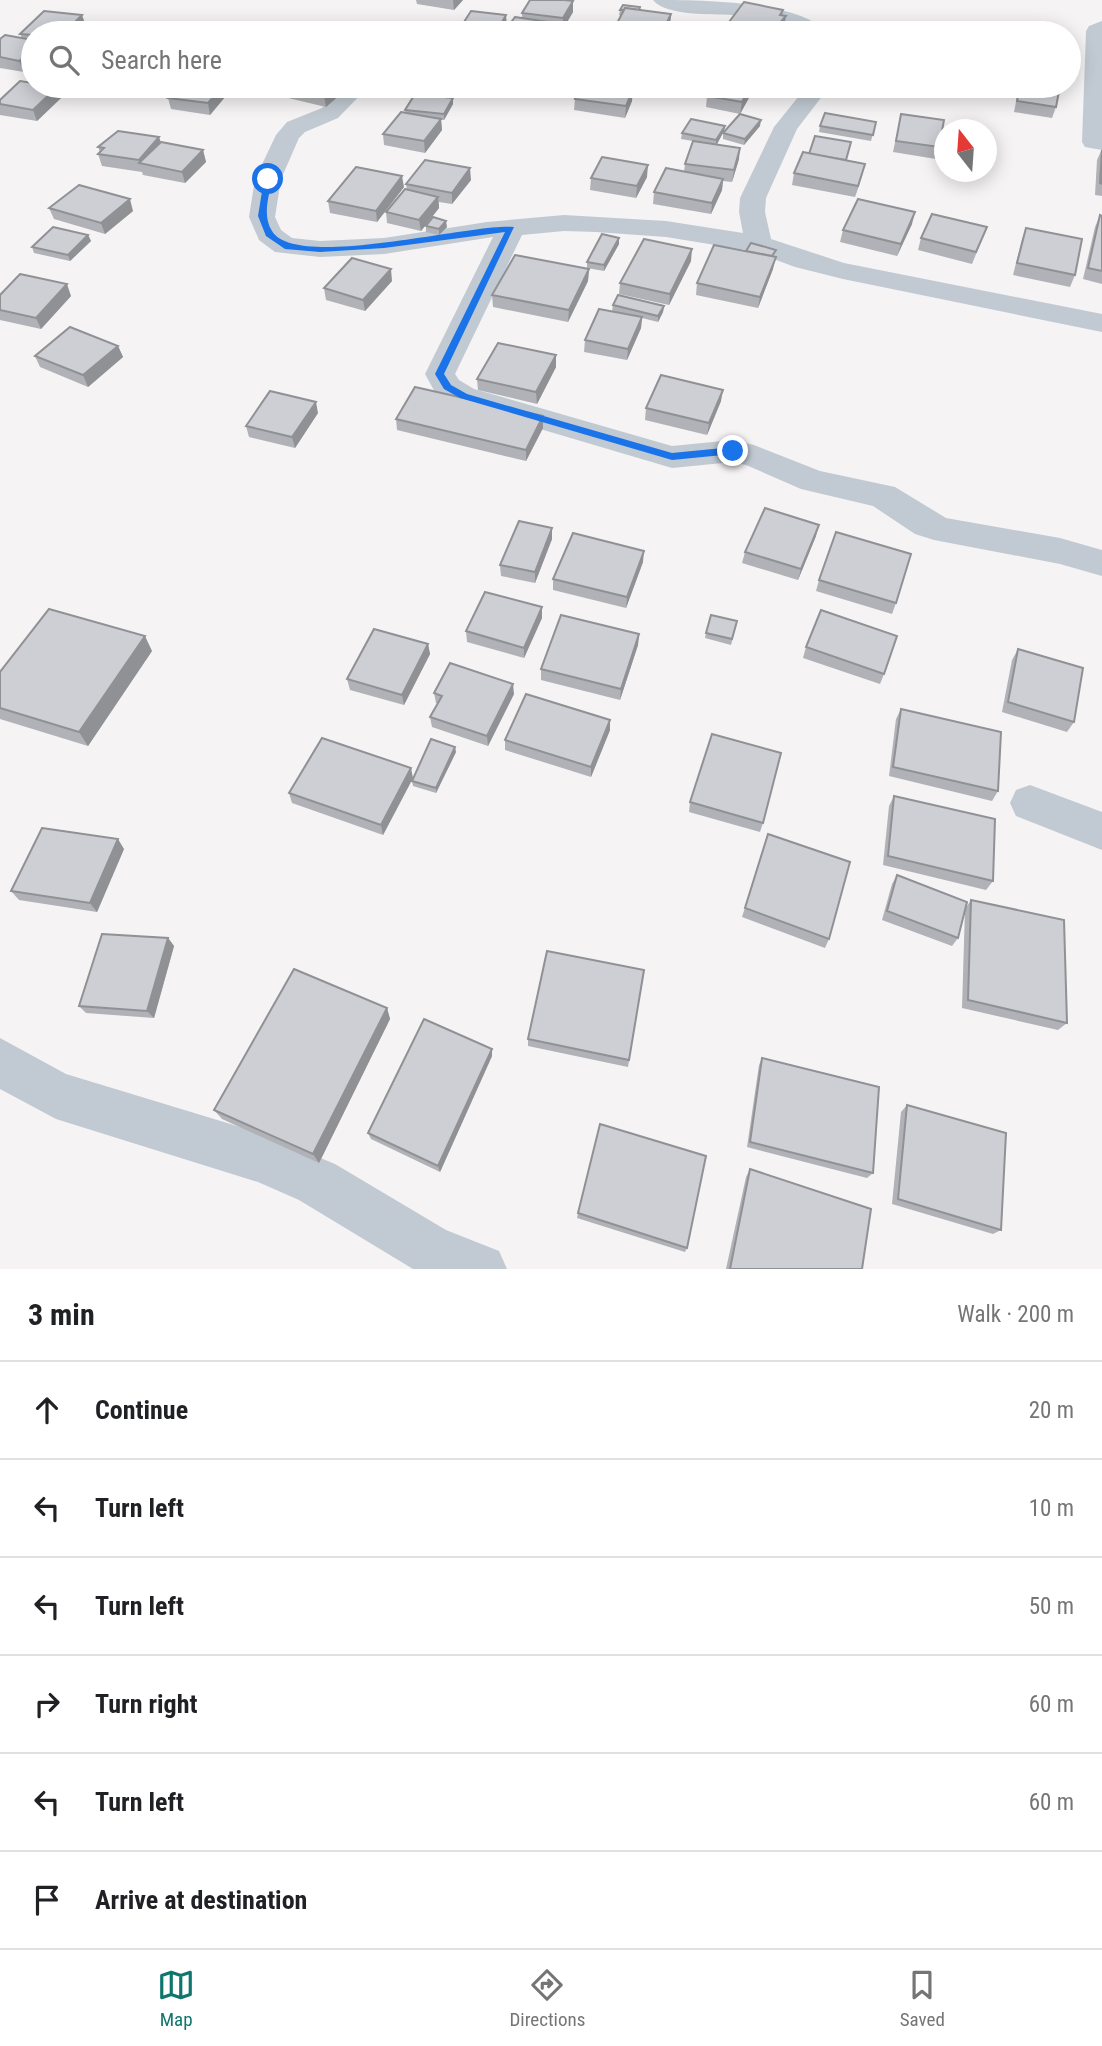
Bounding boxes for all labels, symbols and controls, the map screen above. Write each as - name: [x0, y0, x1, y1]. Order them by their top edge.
- search box: [21, 21, 1081, 98]
- icon: search: [45, 41, 83, 79]
- text: Search here: [101, 45, 222, 75]
- north arrow: [934, 119, 997, 182]
- route start: [252, 163, 283, 194]
- route end: [717, 435, 748, 466]
- text: 3 min: [28, 1297, 95, 1332]
- text: Walk · 200 m: [957, 1301, 1074, 1328]
- icon: ahead: [28, 1391, 66, 1429]
- text: Continue: [95, 1395, 188, 1425]
- text: 20 m: [1029, 1397, 1074, 1424]
- icon: left: [28, 1489, 66, 1527]
- text: Turn left: [95, 1493, 184, 1523]
- text: 10 m: [1029, 1495, 1074, 1522]
- icon: left: [28, 1587, 66, 1625]
- text: Turn left: [95, 1591, 184, 1621]
- text: 50 m: [1029, 1593, 1074, 1620]
- icon: right: [28, 1685, 66, 1723]
- text: Turn right: [95, 1689, 197, 1719]
- text: 60 m: [1029, 1691, 1074, 1718]
- icon: left: [28, 1783, 66, 1821]
- text: Turn left: [95, 1787, 184, 1817]
- text: 60 m: [1029, 1789, 1074, 1816]
- icon: arrive: [28, 1881, 66, 1919]
- text: Arrive at destination: [95, 1885, 307, 1915]
- tab: Map: [157, 1966, 195, 2031]
- tab: Directions: [509, 1966, 585, 2031]
- tab: Saved: [900, 1966, 945, 2031]

